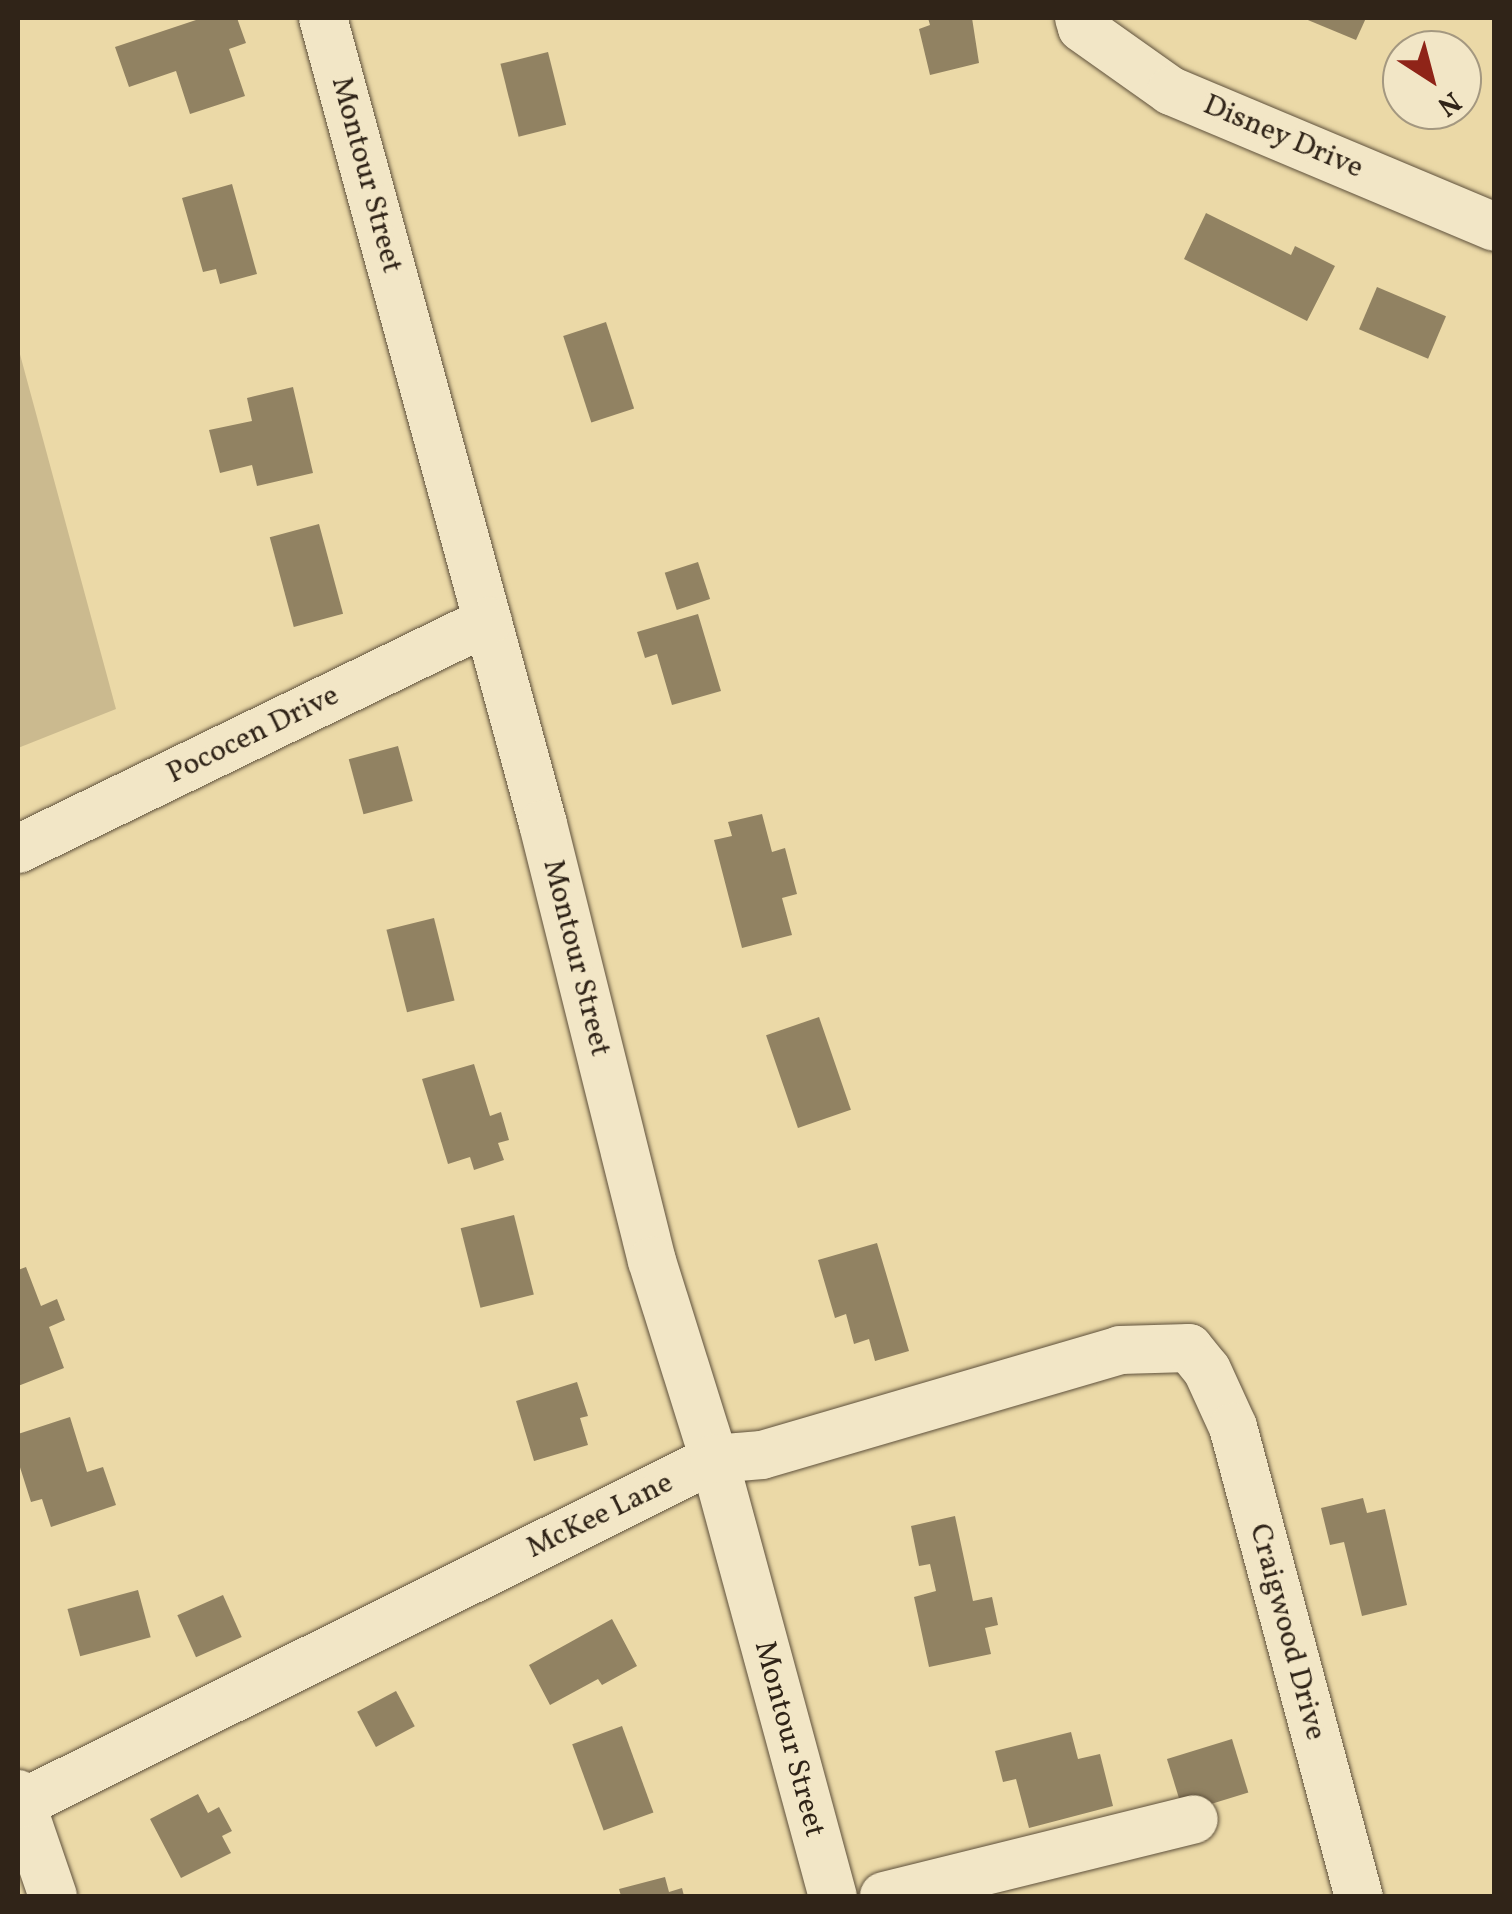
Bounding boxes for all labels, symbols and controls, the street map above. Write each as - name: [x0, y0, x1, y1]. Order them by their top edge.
- north arrow: [1382, 30, 1482, 130]
- street label: Montour Street: [323, 73, 409, 277]
- text: N: [1429, 81, 1468, 125]
- street label: Disney Drive: [1197, 87, 1369, 187]
- street label: Pococen Drive: [161, 678, 345, 792]
- street label: Montour Street: [534, 856, 618, 1060]
- street label: McKee Lane: [521, 1465, 679, 1567]
- street label: Craigwood Drive: [1241, 1520, 1333, 1744]
- street label: Montour Street: [746, 1637, 832, 1841]

